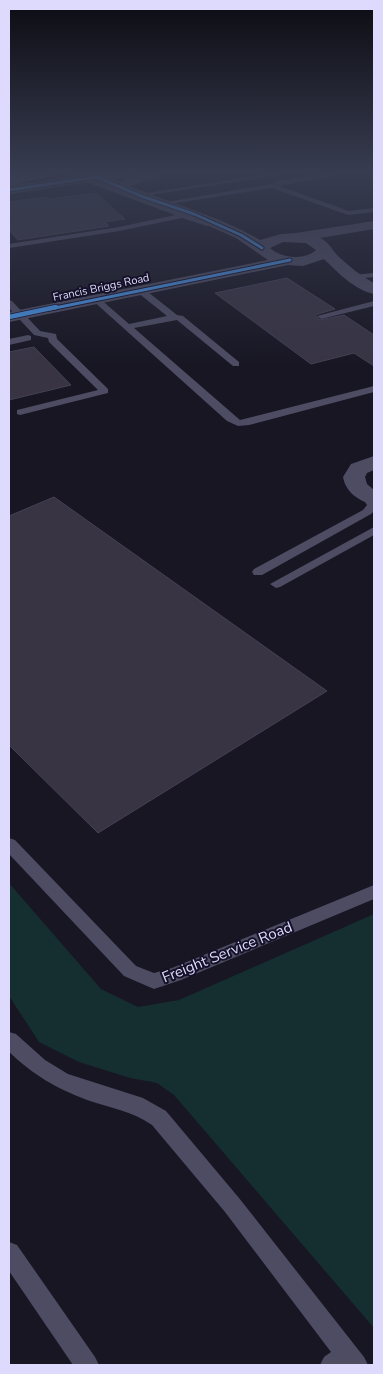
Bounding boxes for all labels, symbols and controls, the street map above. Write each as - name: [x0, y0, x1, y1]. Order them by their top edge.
- street label: Francis Briggs Road: [52, 270, 151, 305]
- street label: Freight Service Road: [159, 917, 295, 987]

